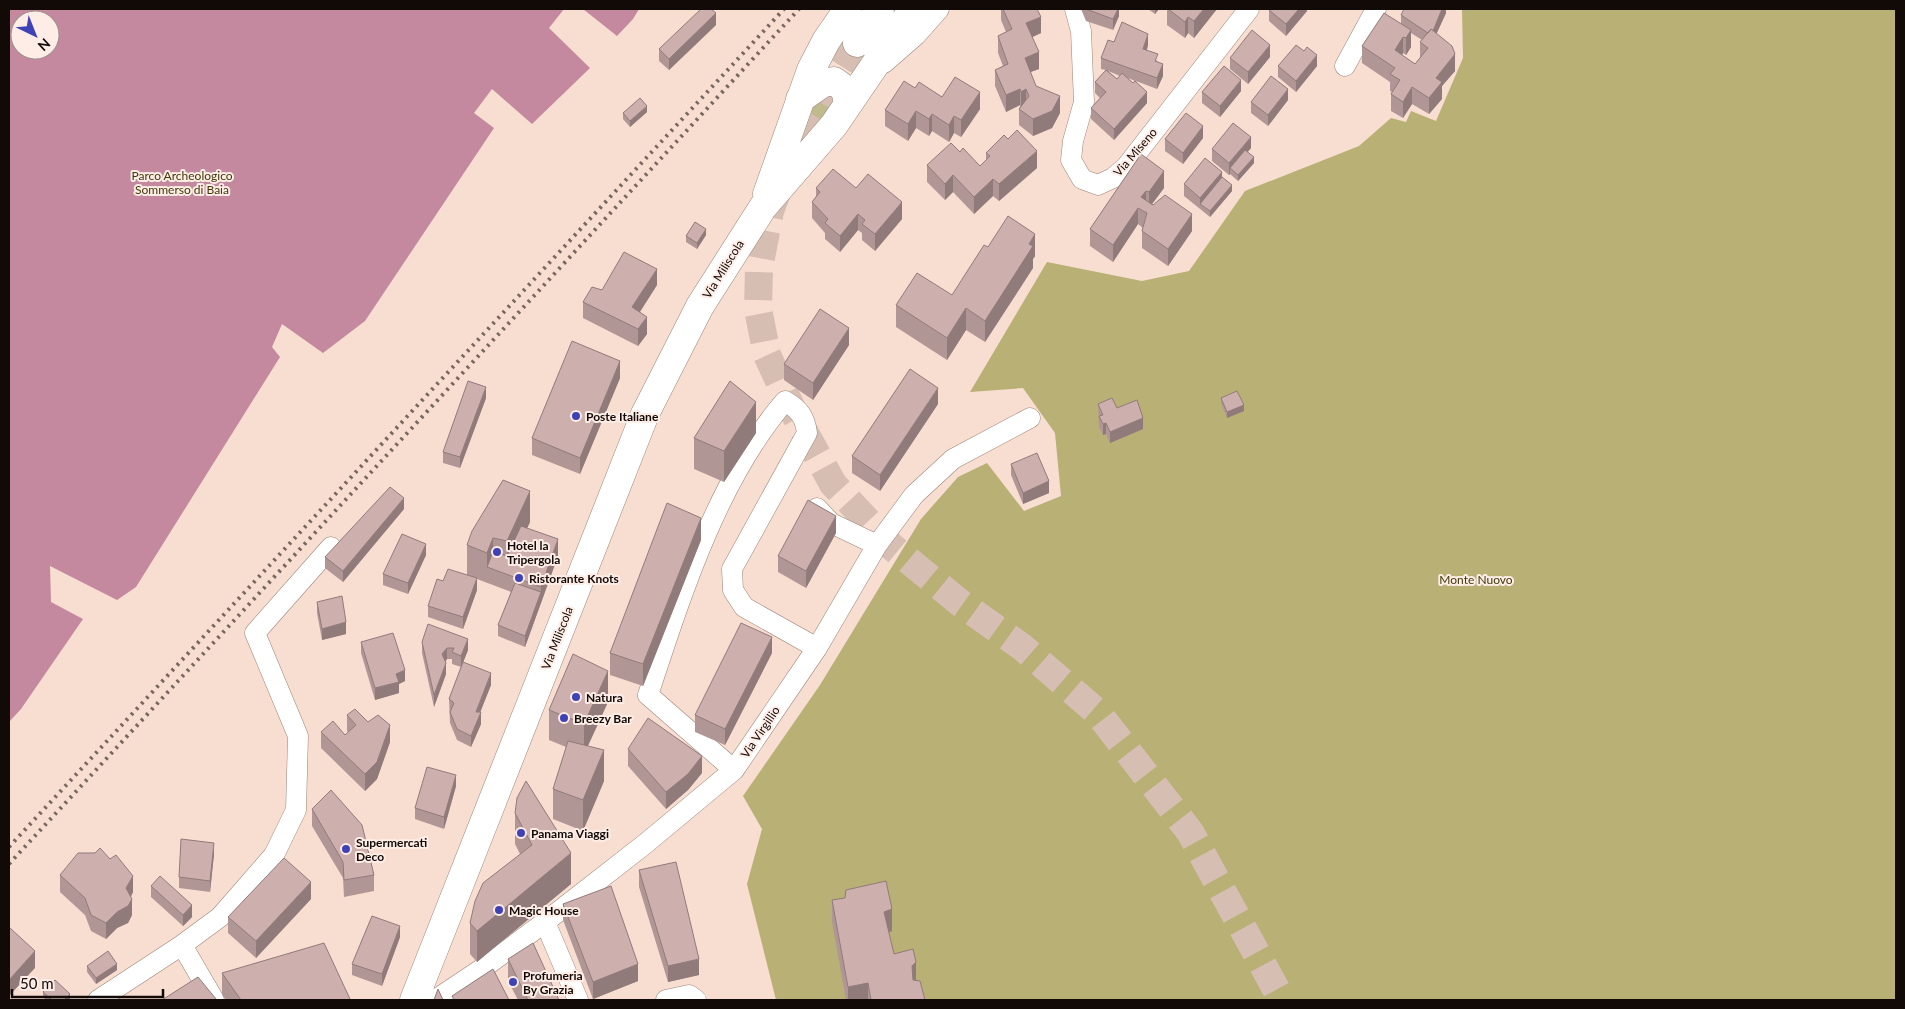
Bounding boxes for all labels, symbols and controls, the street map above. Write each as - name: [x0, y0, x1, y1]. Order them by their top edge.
- north arrow: [10, 10, 60, 60]
- text: N: [34, 35, 54, 55]
- street label: Via Miseno: [1110, 125, 1160, 179]
- park label: Parco Archeologico Sommerso di Baia: [131, 168, 233, 197]
- street label: Via Miliscola: [699, 237, 747, 301]
- place label: Poste Italiane: [586, 409, 659, 424]
- marker: Poste Italiane: [570, 410, 582, 422]
- place label: Hotel la Tripergola: [507, 538, 560, 567]
- marker: Hotel la Tripergola: [491, 546, 503, 558]
- place label: Ristorante Knots: [529, 571, 619, 586]
- marker: Ristorante Knots: [513, 572, 525, 584]
- park label: Monte Nuovo: [1439, 572, 1513, 587]
- street label: Via Miliscola: [538, 604, 576, 672]
- place label: Natura: [586, 690, 623, 705]
- marker: Natura: [570, 691, 582, 703]
- street label: Via Virgillio: [737, 703, 783, 761]
- place label: Breezy Bar: [574, 711, 632, 726]
- marker: Breezy Bar: [558, 712, 570, 724]
- place label: Panama Viaggi: [531, 826, 609, 841]
- marker: Panama Viaggi: [515, 827, 527, 839]
- place label: Supermercati Deco: [356, 835, 427, 864]
- marker: Supermercati Deco: [340, 843, 352, 855]
- place label: Magic House: [509, 903, 579, 918]
- marker: Magic House: [493, 904, 505, 916]
- scale bar: [12, 966, 164, 998]
- place label: Profumeria By Grazia: [523, 968, 583, 997]
- text: 50 m: [20, 974, 54, 992]
- marker: Profumeria By Grazia: [507, 976, 519, 988]

